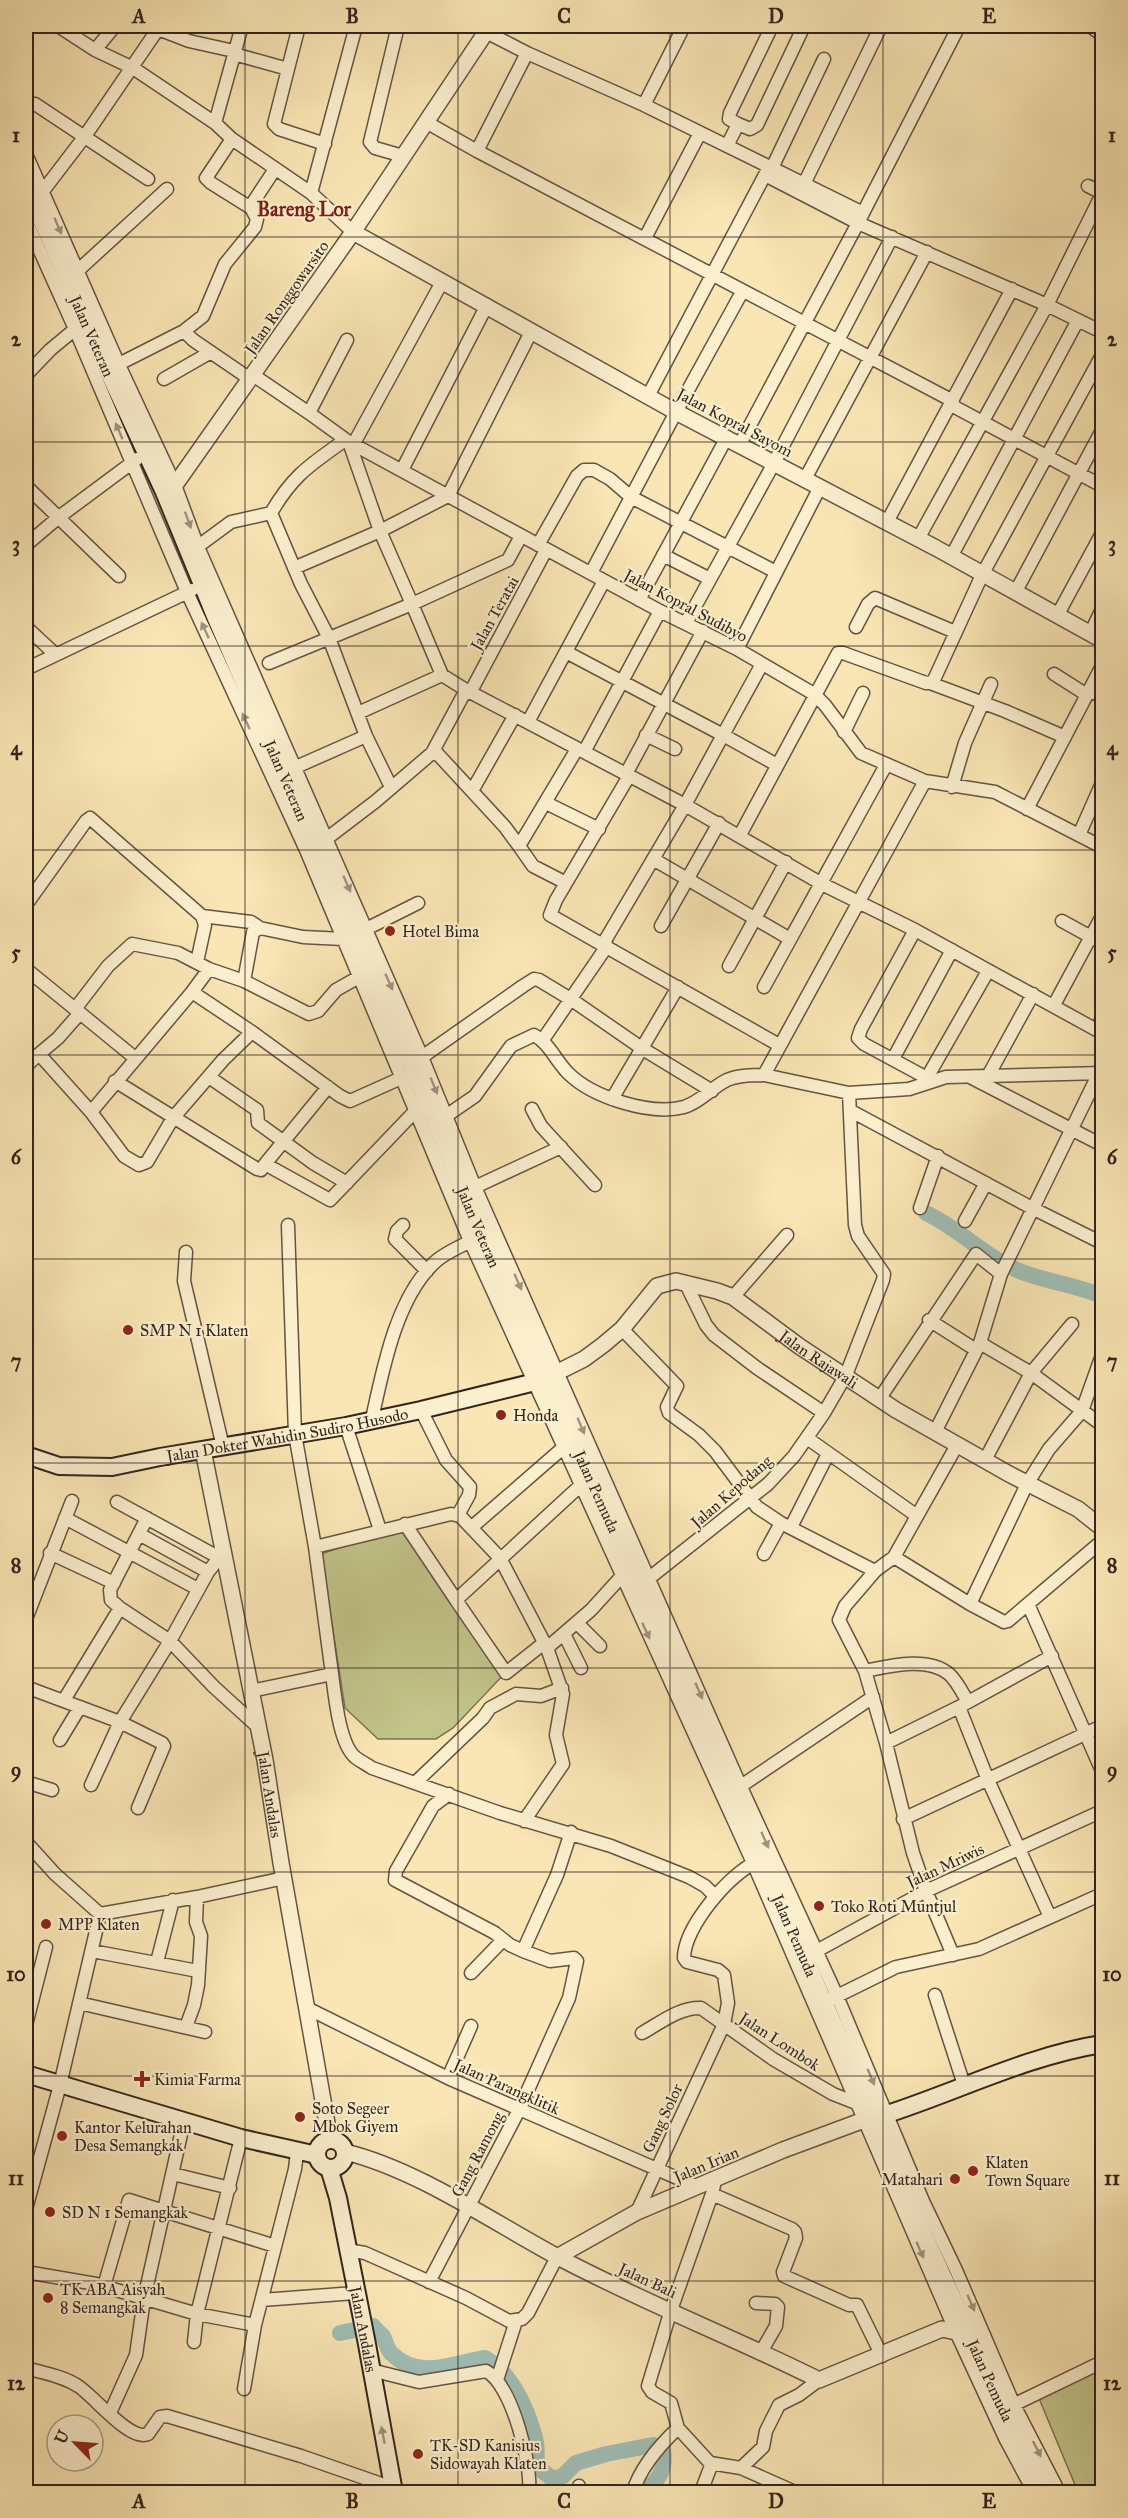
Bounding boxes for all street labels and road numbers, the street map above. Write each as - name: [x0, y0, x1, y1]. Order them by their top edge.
- street label: Jalan Ronggowarsito: [239, 237, 334, 360]
- street label: Jalan Veteran: [64, 291, 118, 380]
- street label: Jalan Kopral Sayom: [671, 383, 796, 462]
- street label: Jalan Kopral Sudibyo: [619, 564, 751, 647]
- street label: Jalan Teratai: [465, 572, 524, 656]
- street label: Jalan Veteran: [258, 735, 312, 824]
- street label: Jalan Veteran: [451, 1182, 504, 1271]
- street label: Jalan Rajawali: [774, 1325, 862, 1393]
- street label: Jalan Dokter Wahidin Sudiro Husodo: [163, 1404, 410, 1467]
- street label: Jalan Pemuda: [568, 1446, 623, 1536]
- street label: Jalan Kepodang: [685, 1451, 777, 1534]
- street label: Jalan Andalas: [252, 1748, 286, 1839]
- street label: Jalan Mriwis: [902, 1839, 988, 1893]
- street label: Jalan Pemuda: [766, 1890, 821, 1980]
- street label: Jalan Lombok: [733, 2007, 824, 2076]
- street label: Jalan Parangklitik: [449, 2054, 563, 2119]
- street label: Gang Solor: [638, 2081, 688, 2156]
- street label: Gang Ramong: [447, 2108, 509, 2201]
- street label: Jalan Irian: [669, 2142, 742, 2188]
- street label: Jalan Bali: [613, 2258, 680, 2303]
- street label: Jalan Andalas: [344, 2283, 381, 2374]
- street label: Jalan Pemuda: [961, 2335, 1017, 2425]

